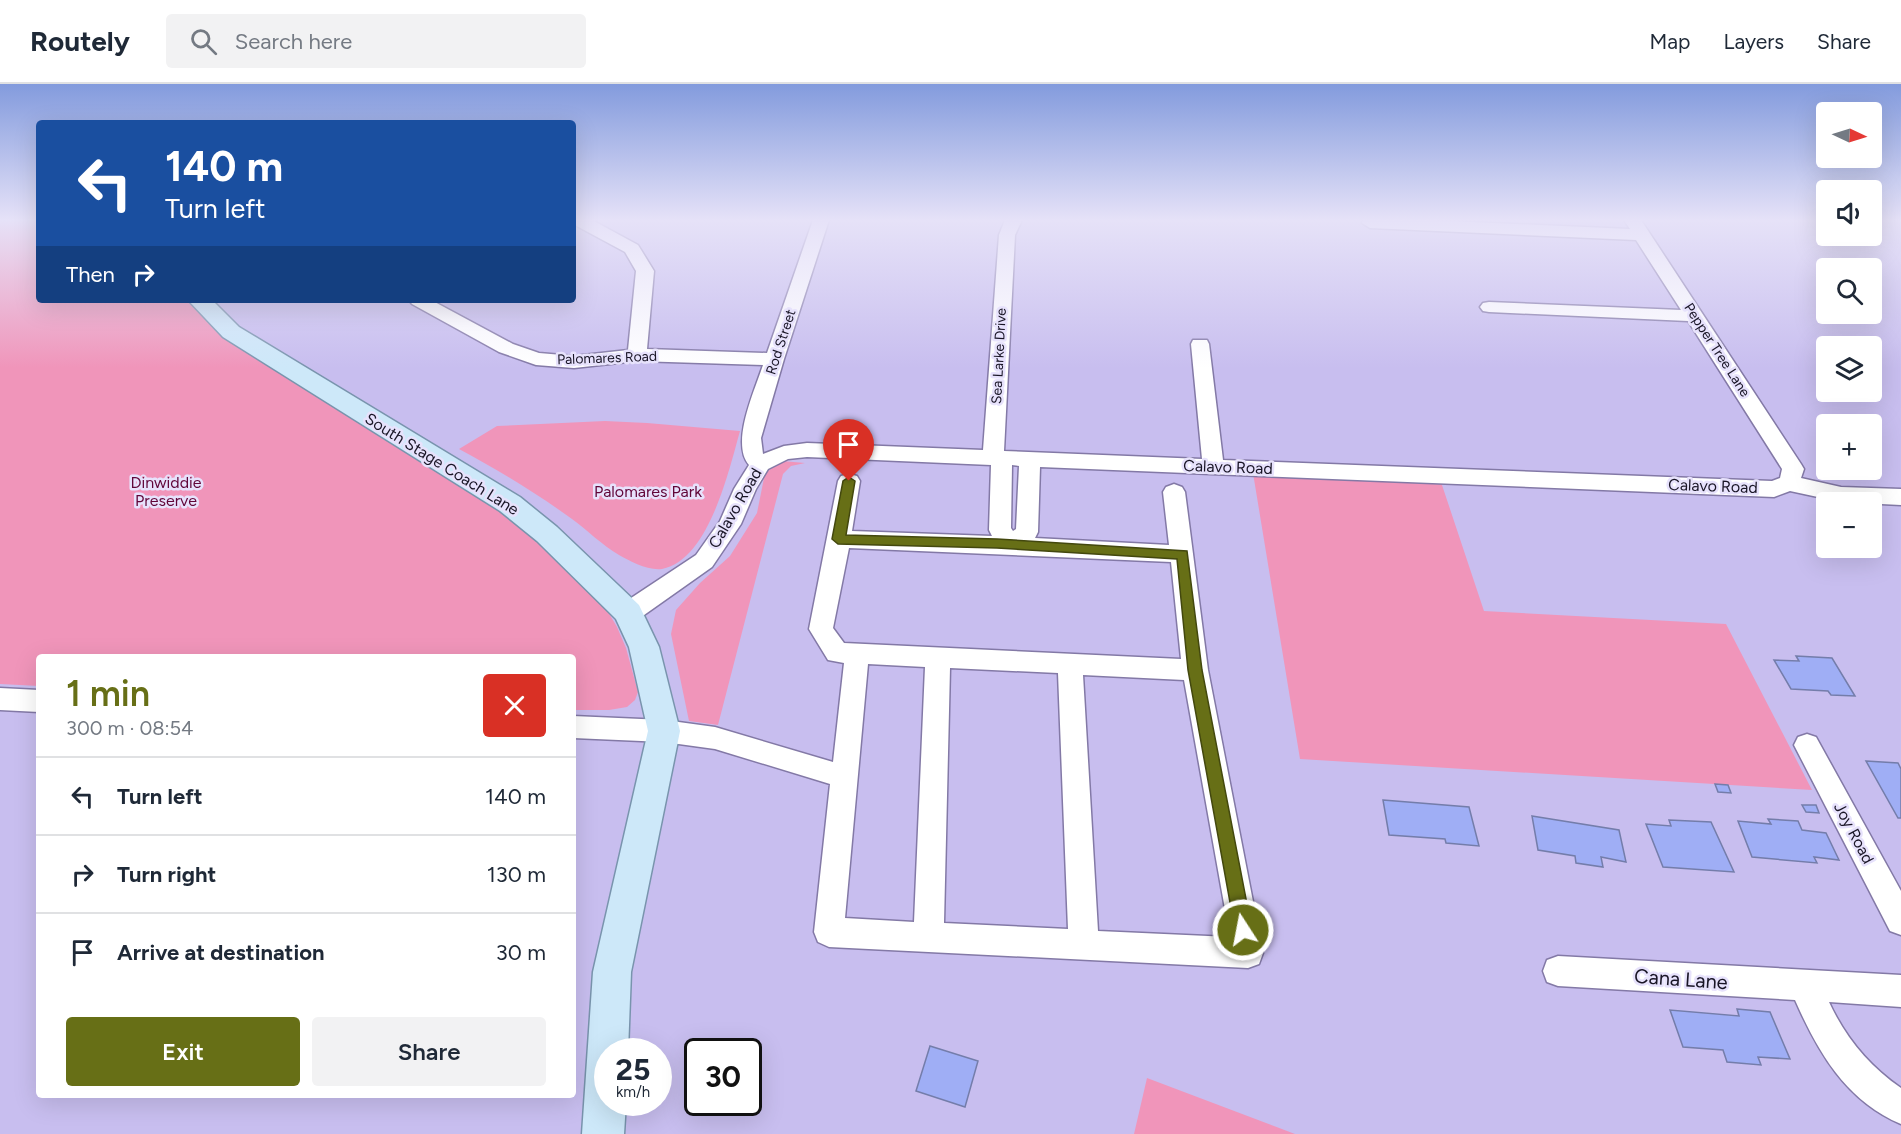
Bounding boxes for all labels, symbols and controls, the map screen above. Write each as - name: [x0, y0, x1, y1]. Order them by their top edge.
- search box: [166, 14, 586, 68]
- text: Routely: [30, 24, 130, 58]
- icon: search: [187, 25, 220, 58]
- text: Search here: [235, 28, 352, 55]
- text: Map: [1650, 29, 1690, 54]
- text: Layers: [1723, 29, 1784, 54]
- text: Share: [1817, 29, 1871, 54]
- north arrow: [1816, 102, 1882, 168]
- map controls: [1816, 102, 1882, 558]
- text: 140 m: [165, 141, 283, 192]
- icon: left: [66, 144, 144, 222]
- button: sound: [1816, 180, 1882, 246]
- text: Turn left: [165, 192, 265, 225]
- icon: right: [127, 258, 160, 291]
- button: search: [1816, 258, 1882, 324]
- text: Then: [66, 261, 115, 288]
- street label: Pepper Tree Lane: [1680, 300, 1754, 400]
- street label: Rod Street: [762, 307, 800, 377]
- street label: Sea Larke Drive: [988, 307, 1010, 404]
- button: layers: [1816, 336, 1882, 402]
- street label: Palomares Road: [557, 348, 657, 368]
- street label: South Stage Coach Lane: [362, 409, 523, 519]
- button: +: [1816, 414, 1882, 480]
- pin: [823, 419, 874, 481]
- icon: arrive: [832, 428, 865, 461]
- street label: Calavo Road: [1183, 456, 1273, 478]
- street label: Calavo Road: [704, 465, 766, 551]
- park label: Dinwiddie Preserve: [131, 473, 202, 510]
- street label: Calavo Road: [1668, 475, 1758, 497]
- park label: Palomares Park: [594, 482, 702, 501]
- button: −: [1816, 492, 1882, 558]
- text: 1 min: [66, 672, 150, 715]
- button: close: [483, 674, 546, 737]
- text: 300 m · 08:54: [66, 716, 194, 740]
- icon: left: [66, 780, 99, 813]
- text: Turn left: [117, 783, 203, 810]
- text: 140 m: [485, 783, 546, 810]
- street label: Joy Road: [1830, 799, 1878, 867]
- icon: right: [66, 858, 99, 891]
- text: Turn right: [117, 861, 216, 888]
- text: 130 m: [487, 861, 546, 888]
- position arrow: [1211, 898, 1275, 962]
- icon: arrive: [66, 936, 99, 969]
- text: Arrive at destination: [117, 939, 325, 966]
- text: 30 m: [496, 939, 546, 966]
- street label: Cana Lane: [1633, 964, 1729, 994]
- button: Exit: [66, 1017, 300, 1086]
- button: Share: [312, 1017, 546, 1086]
- speed limit sign: 30: [684, 1038, 762, 1116]
- text: 25: [616, 1051, 650, 1088]
- text: km/h: [616, 1083, 650, 1101]

